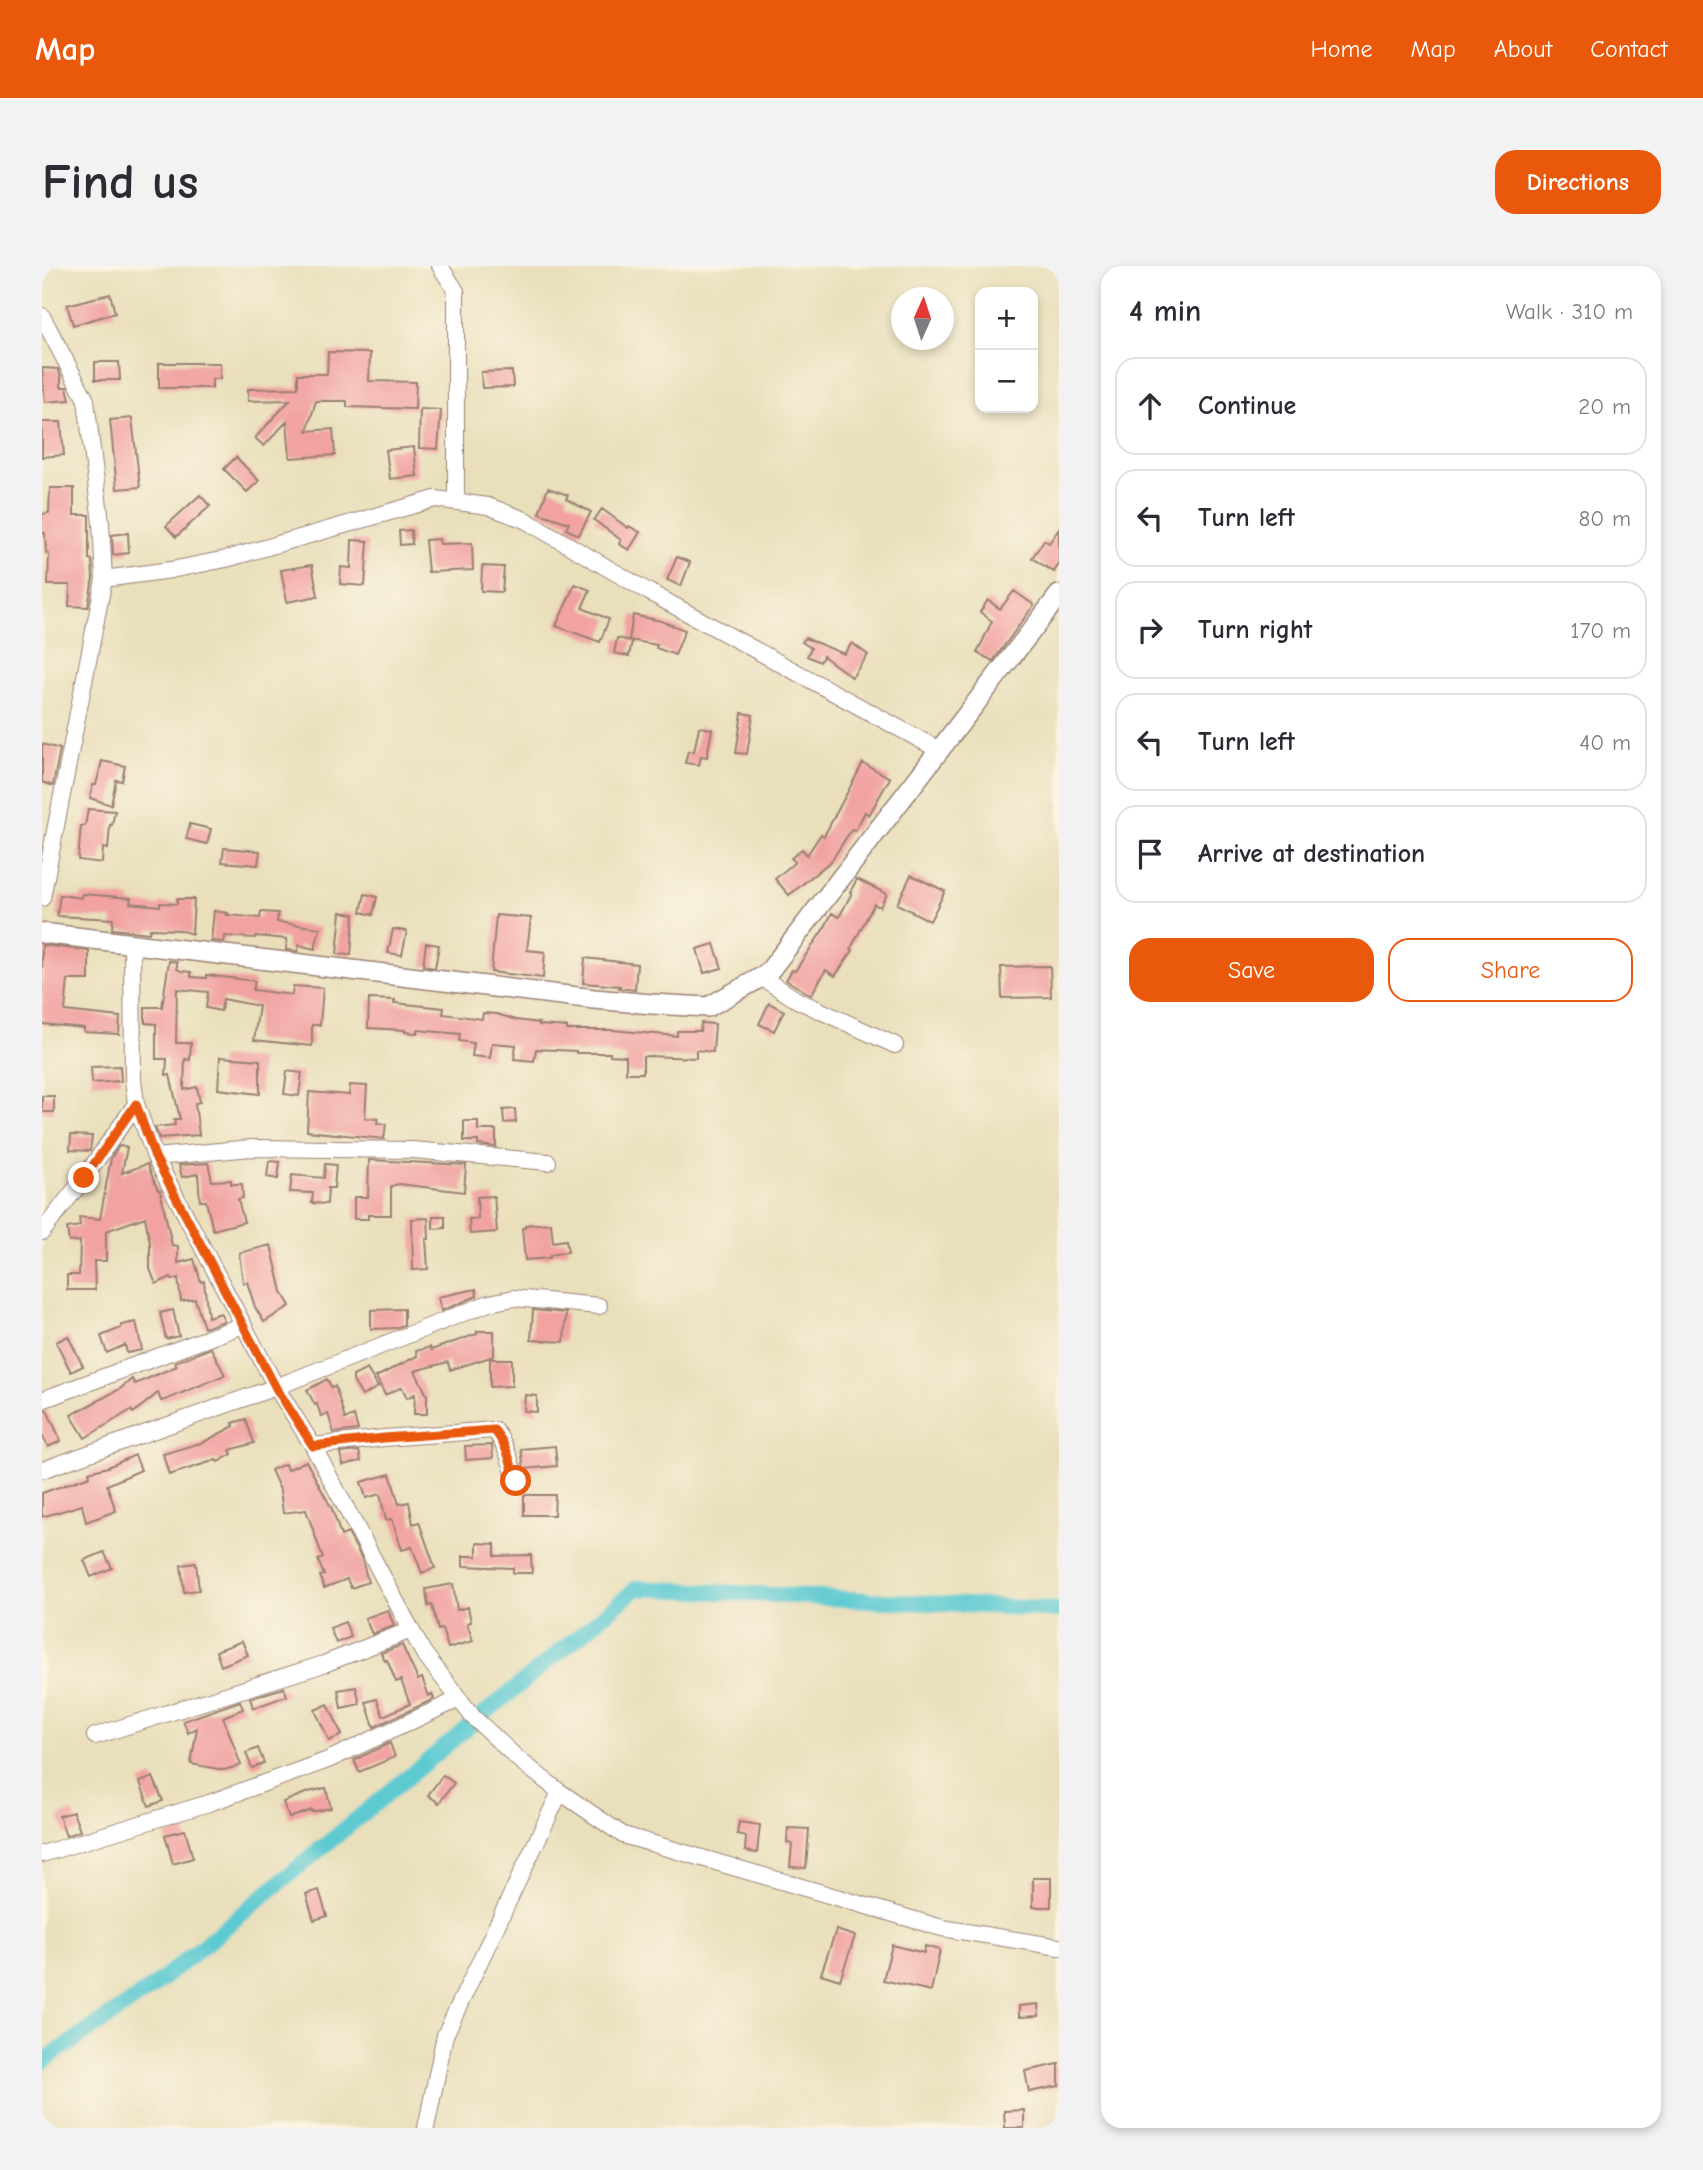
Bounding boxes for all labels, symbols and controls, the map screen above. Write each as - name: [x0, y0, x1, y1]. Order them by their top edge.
- text: Map: [35, 30, 96, 68]
- text: Home: [1311, 35, 1372, 63]
- text: Map: [1410, 35, 1456, 63]
- text: About: [1494, 35, 1552, 63]
- text: Contact: [1590, 35, 1668, 63]
- button: Directions: [1495, 150, 1661, 214]
- text: Find us: [42, 154, 198, 210]
- north arrow: [891, 287, 954, 350]
- map controls: [975, 287, 1038, 413]
- button: +: [975, 287, 1038, 350]
- text: 4 min: [1129, 294, 1201, 329]
- text: Walk · 310 m: [1506, 298, 1633, 325]
- button: −: [975, 350, 1038, 413]
- icon: ahead: [1131, 387, 1169, 425]
- text: Continue: [1198, 391, 1296, 421]
- text: 20 m: [1578, 393, 1631, 420]
- icon: left: [1131, 499, 1169, 537]
- text: Turn left: [1198, 503, 1295, 533]
- text: 80 m: [1578, 505, 1631, 532]
- icon: right: [1131, 611, 1169, 649]
- text: Turn right: [1198, 615, 1312, 645]
- text: 170 m: [1570, 617, 1631, 644]
- icon: left: [1131, 723, 1169, 761]
- text: Turn left: [1198, 727, 1295, 757]
- text: 40 m: [1579, 729, 1631, 756]
- icon: arrive: [1131, 835, 1169, 873]
- text: Arrive at destination: [1198, 839, 1425, 869]
- button: Save: [1129, 938, 1374, 1002]
- button: Share: [1388, 938, 1633, 1002]
- route end: [68, 1162, 99, 1193]
- route start: [500, 1465, 531, 1496]

